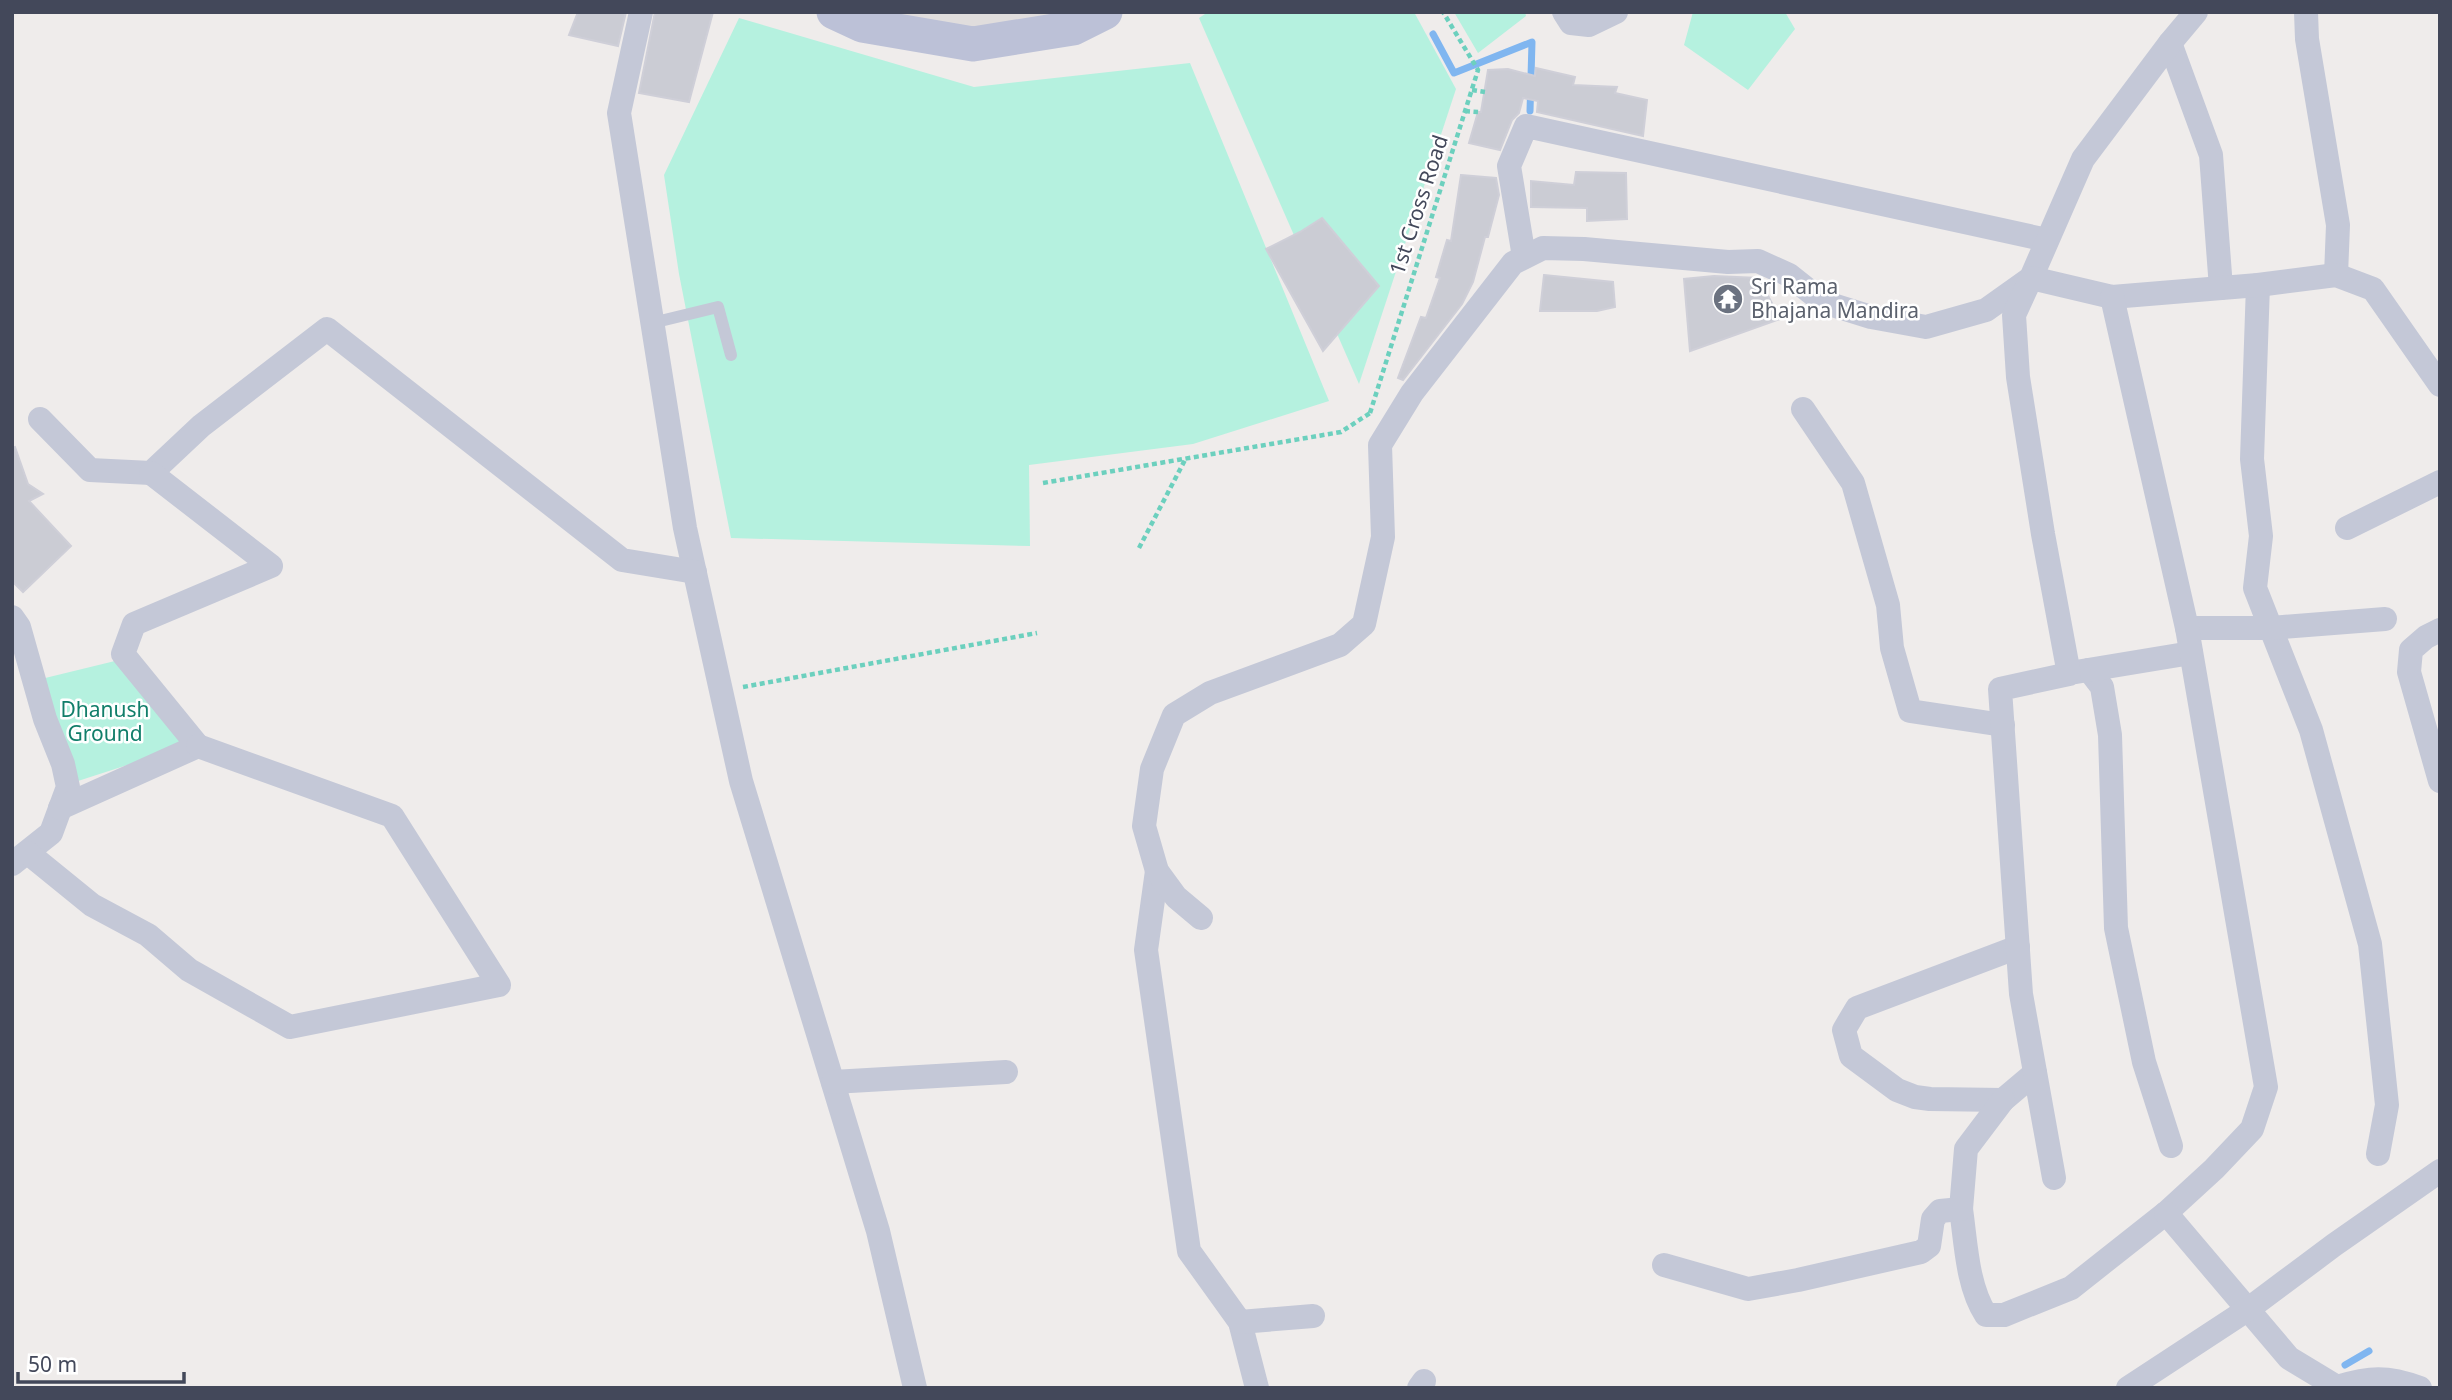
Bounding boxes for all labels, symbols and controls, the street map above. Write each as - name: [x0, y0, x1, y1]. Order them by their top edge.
- street label: 1st Cross Road: [1382, 131, 1454, 278]
- place label: Sri Rama Bhajana Mandira: [1751, 272, 1919, 324]
- temple icon: Sri Rama Bhajana Mandira: [1711, 282, 1745, 316]
- park label: Dhanush Ground: [60, 695, 150, 747]
- scale bar: [18, 1340, 184, 1384]
- text: 50 m: [28, 1350, 77, 1378]

